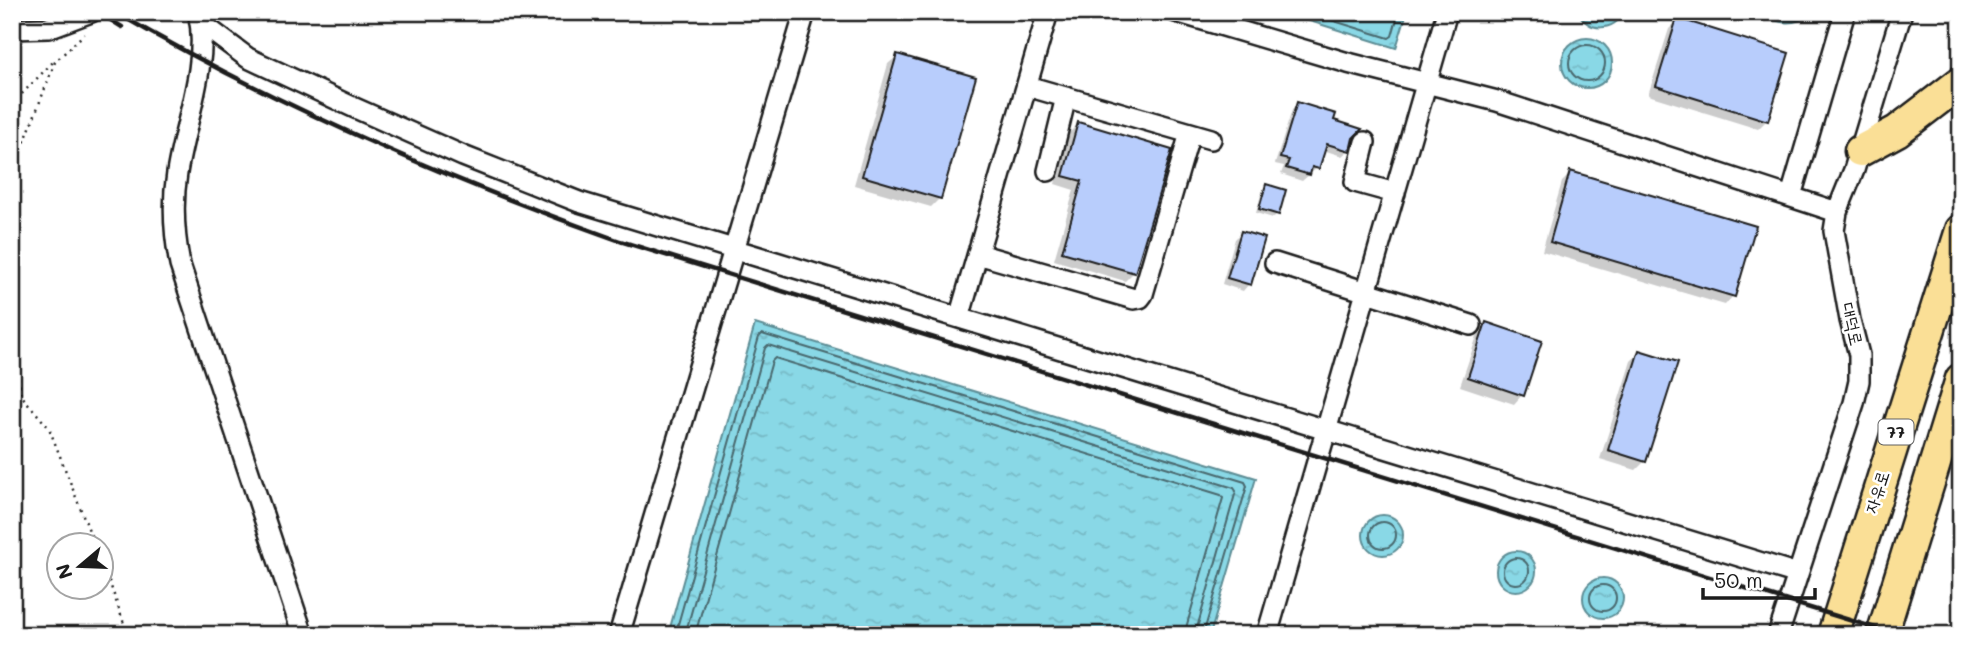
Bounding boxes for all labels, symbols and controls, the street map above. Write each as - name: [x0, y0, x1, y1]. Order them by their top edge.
- street label: 대덕로: [1836, 300, 1870, 348]
- road number: 77: [1878, 420, 1913, 444]
- street label: 자유로: [1858, 467, 1894, 516]
- north arrow: [46, 532, 116, 602]
- scale bar: [1703, 556, 1815, 600]
- text: N: [49, 561, 78, 583]
- text: 50 m: [1714, 566, 1763, 593]

